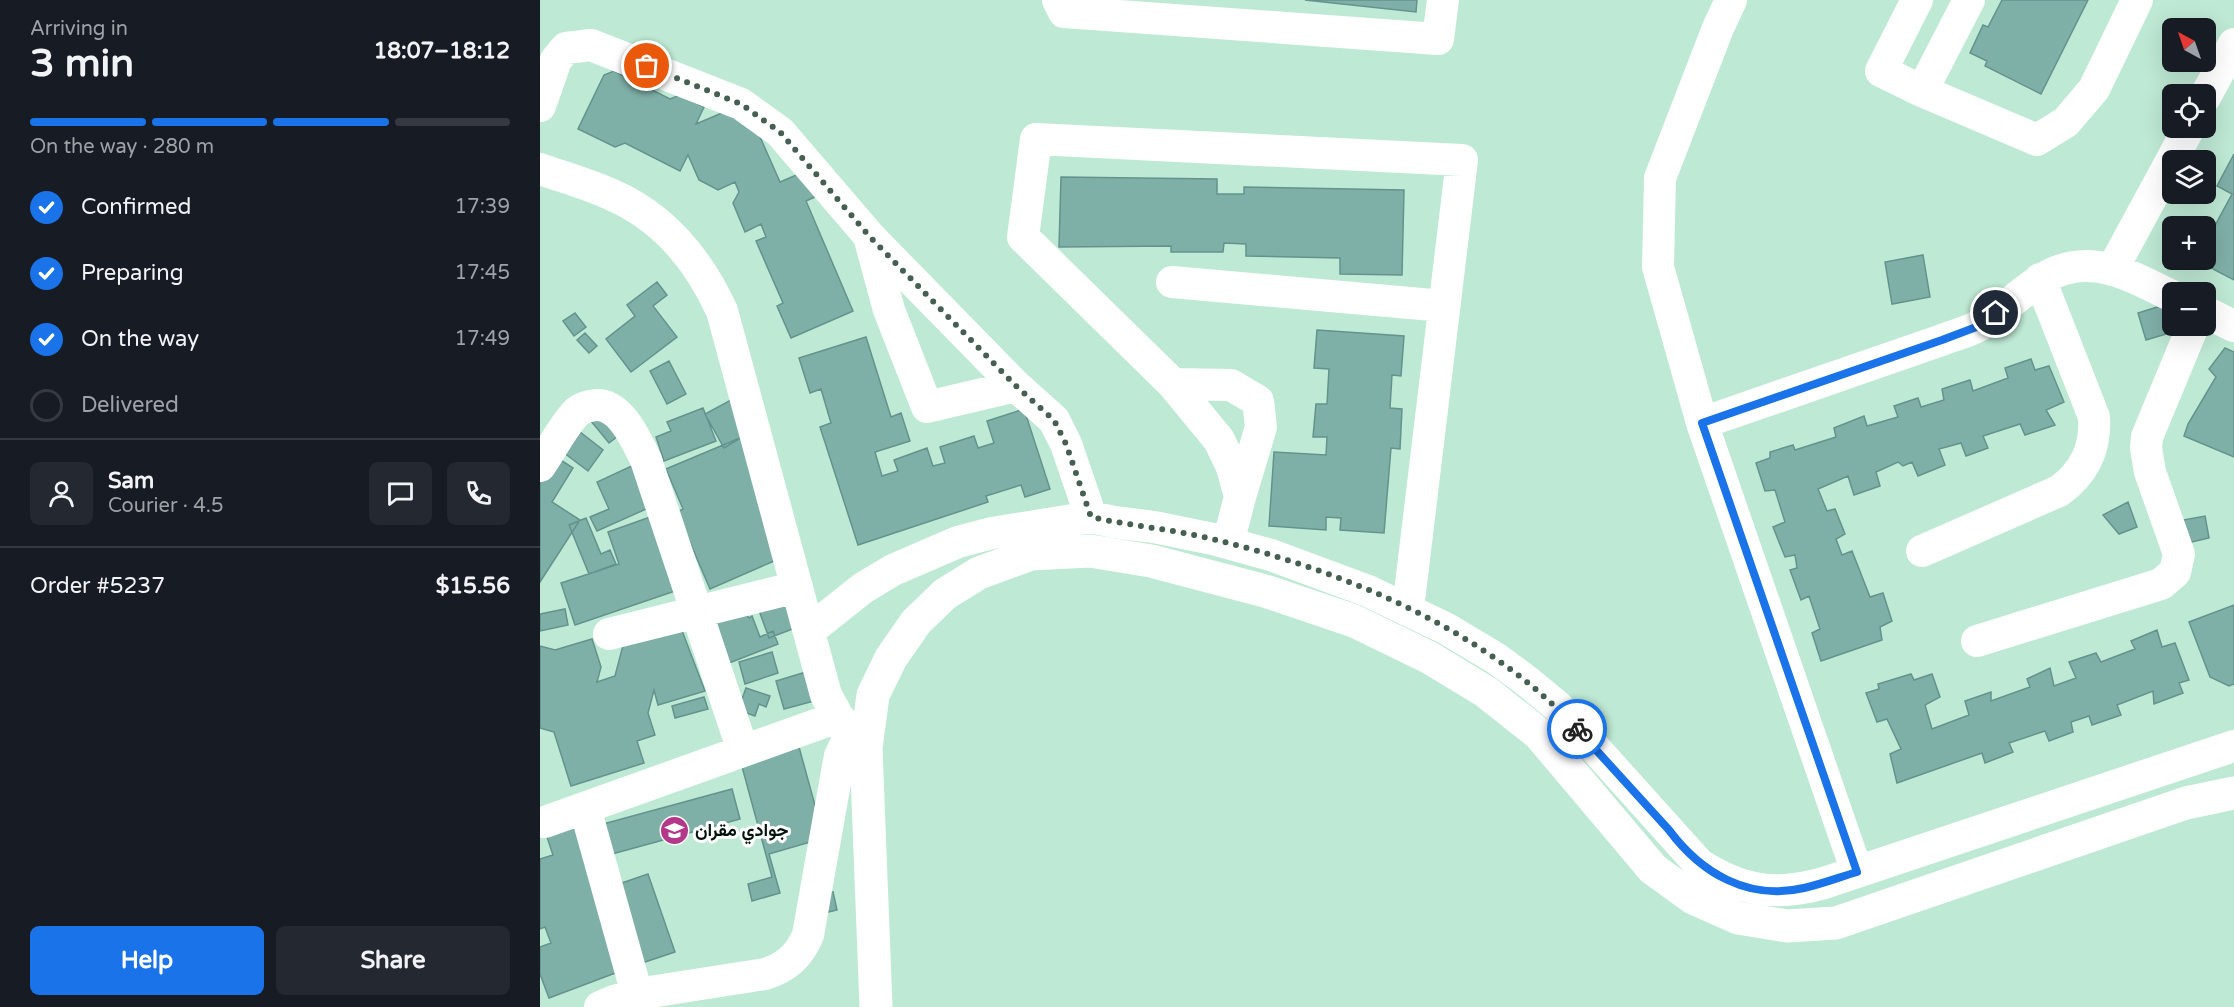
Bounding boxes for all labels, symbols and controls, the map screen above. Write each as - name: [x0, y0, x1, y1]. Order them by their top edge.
- text: Arriving in: [30, 17, 128, 41]
- north arrow: [2162, 18, 2216, 72]
- map controls: [2162, 18, 2216, 336]
- text: 18:07–18:12: [373, 38, 510, 64]
- text: 3 min: [30, 40, 134, 87]
- pin: [621, 40, 672, 91]
- icon: bag: [630, 49, 663, 82]
- button: locate: [2162, 84, 2216, 138]
- text: On the way · 280 m: [30, 135, 214, 159]
- button: layers: [2162, 150, 2216, 204]
- icon: check: [30, 191, 63, 224]
- text: Confirmed: [81, 194, 191, 220]
- text: 17:39: [455, 195, 510, 219]
- button: +: [2162, 216, 2216, 270]
- icon: check: [30, 257, 63, 290]
- text: Preparing: [81, 260, 184, 286]
- text: 17:45: [455, 261, 510, 285]
- button: −: [2162, 282, 2216, 336]
- pin: [1970, 287, 2021, 338]
- icon: home: [1979, 296, 2012, 329]
- icon: check: [30, 323, 63, 356]
- text: On the way: [81, 326, 199, 352]
- text: 17:49: [455, 327, 510, 351]
- text: Delivered: [81, 392, 179, 418]
- button: person: [30, 462, 93, 525]
- button: chat: [369, 462, 432, 525]
- button: phone: [447, 462, 510, 525]
- text: Sam: [108, 468, 154, 494]
- text: Courier · 4.5: [108, 494, 223, 518]
- text: Order #5237: [30, 573, 165, 599]
- text: $15.56: [436, 573, 510, 599]
- courier: [1547, 699, 1607, 759]
- icon: bike: [1561, 713, 1594, 746]
- school or university icon: جوادي مقران: [658, 814, 690, 846]
- place label: جوادي مقران: [695, 819, 789, 845]
- button: Help: [30, 926, 264, 995]
- button: Share: [276, 926, 510, 995]

